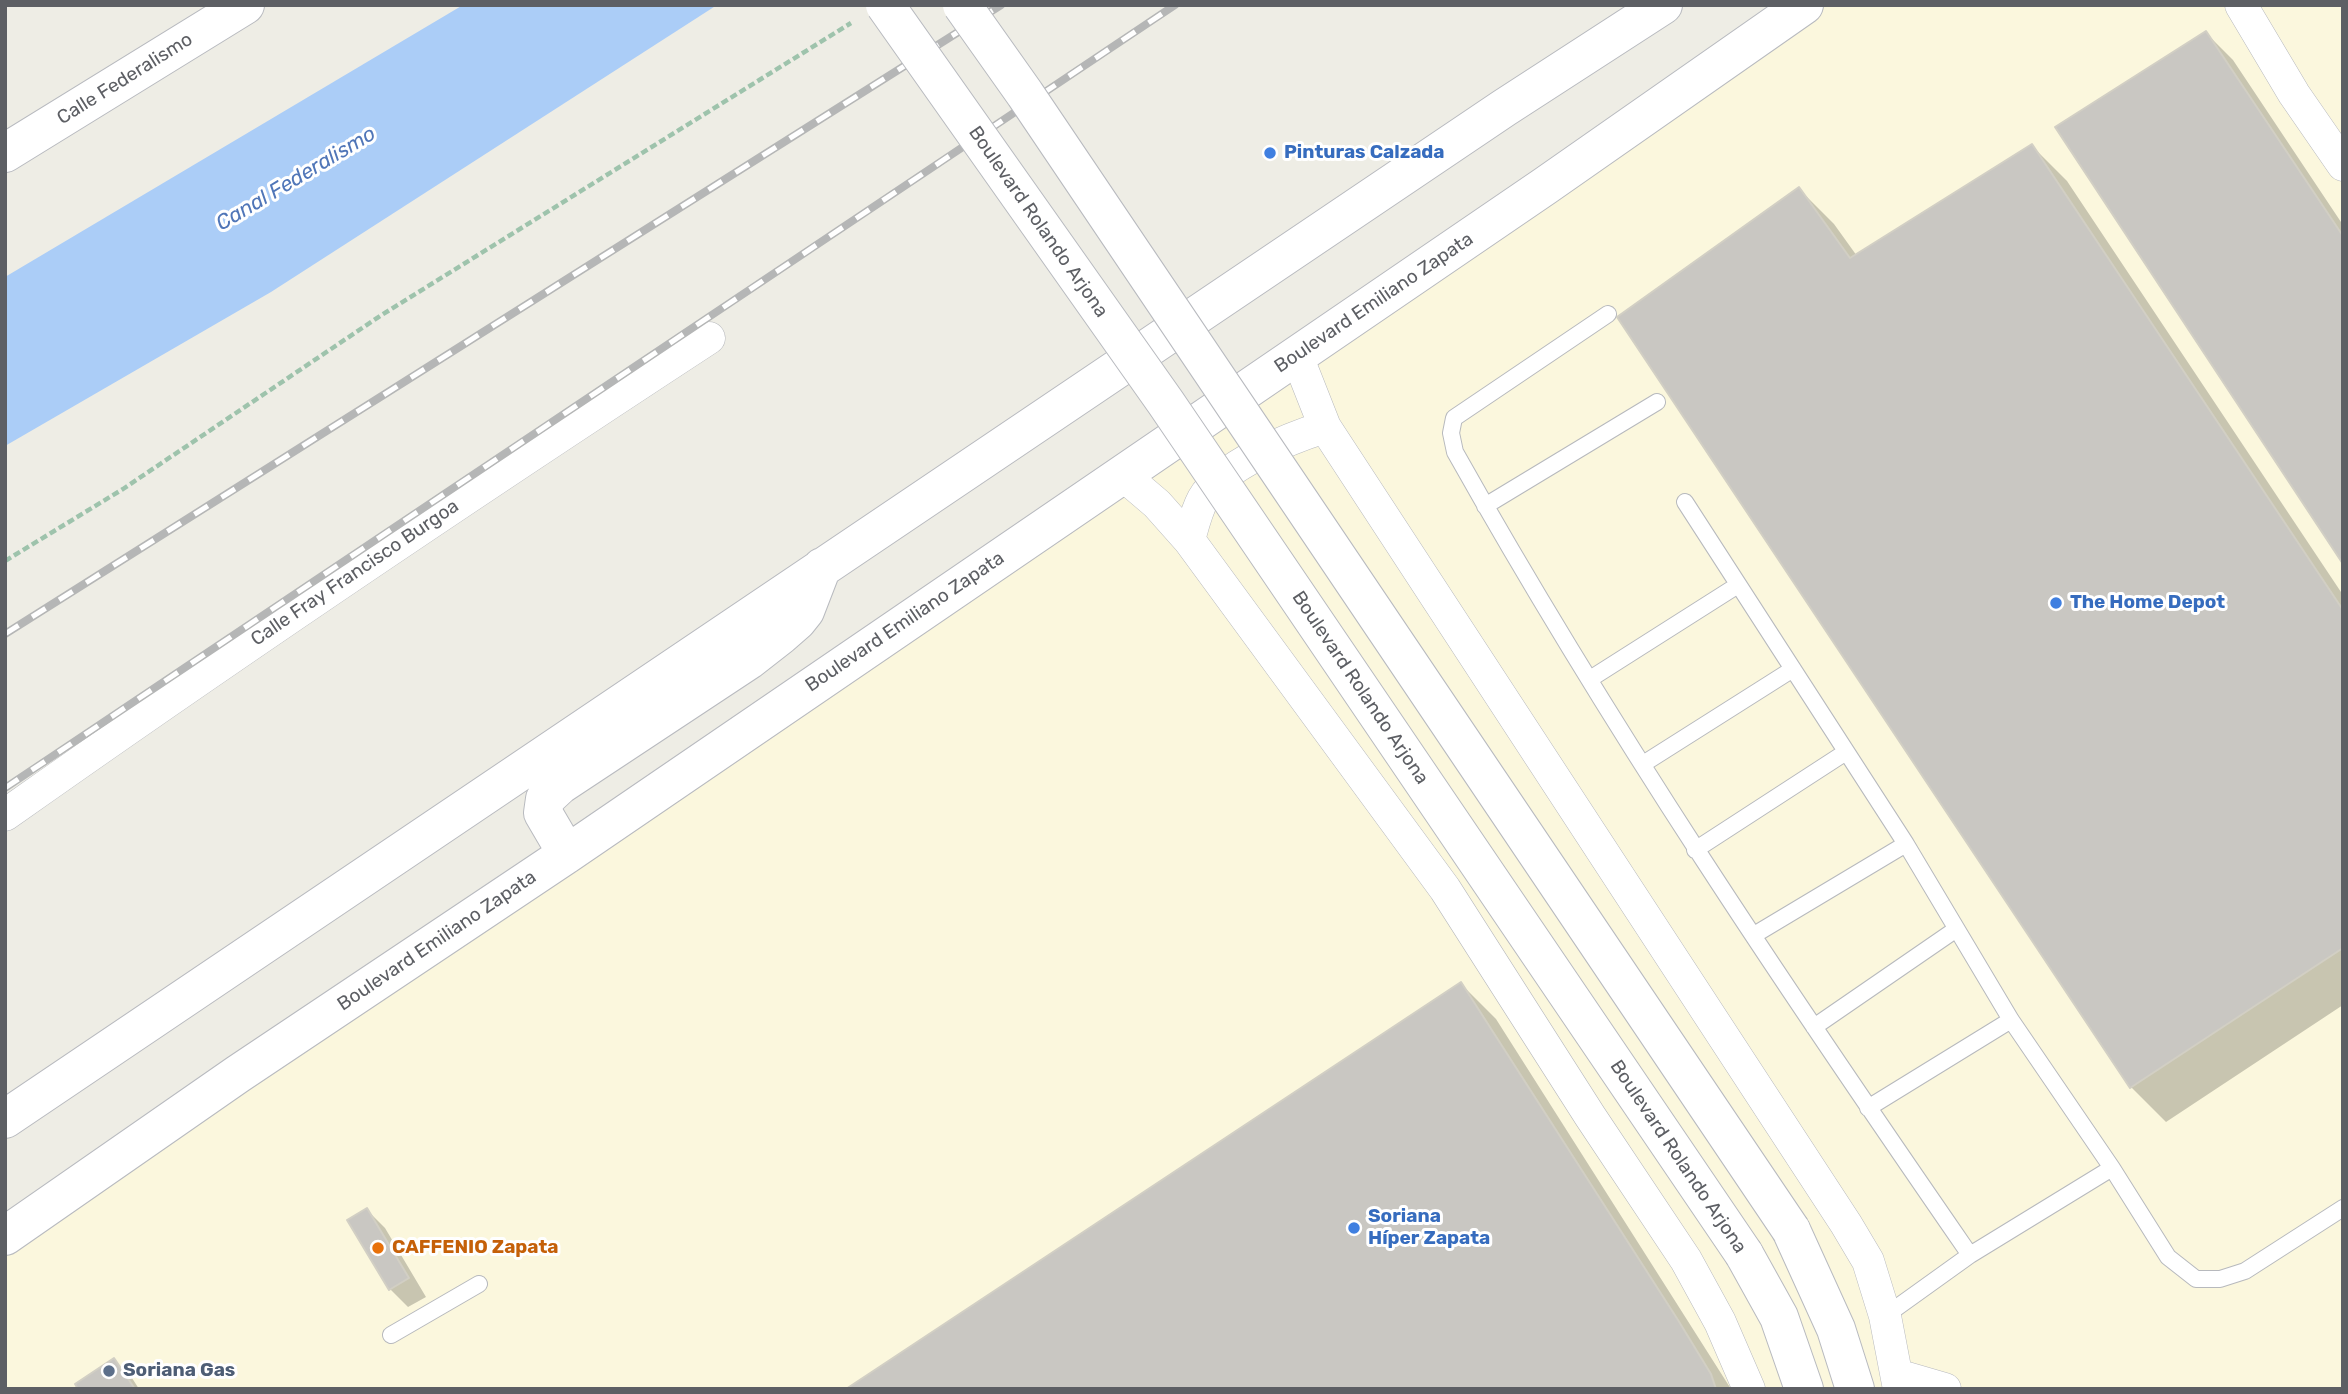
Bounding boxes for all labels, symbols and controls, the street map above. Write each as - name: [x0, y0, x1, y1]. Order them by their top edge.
- street label: Calle Federalismo: [53, 28, 197, 130]
- water label: Canal Federalismo: [212, 121, 380, 237]
- street label: Boulevard Rolando Arjona: [963, 122, 1113, 322]
- place label: Pinturas Calzada: [1284, 142, 1445, 164]
- marker: Pinturas Calzada: [1262, 145, 1278, 161]
- street label: Boulevard Emiliano Zapata: [1270, 228, 1478, 378]
- street label: Calle Fray Francisco Burgoa: [247, 495, 463, 651]
- street label: Boulevard Emiliano Zapata: [801, 547, 1009, 697]
- street label: Boulevard Rolando Arjona: [1287, 587, 1433, 789]
- place label: The Home Depot: [2070, 592, 2225, 614]
- marker: The Home Depot: [2048, 595, 2064, 611]
- street label: Boulevard Emiliano Zapata: [333, 866, 541, 1016]
- street label: Boulevard Rolando Arjona: [1605, 1056, 1751, 1258]
- place label: Soriana Híper Zapata: [1368, 1206, 1490, 1250]
- marker: Soriana Híper Zapata: [1346, 1220, 1362, 1236]
- place label: CAFFENIO Zapata: [392, 1237, 559, 1259]
- marker: CAFFENIO Zapata: [370, 1240, 386, 1256]
- place label: Soriana Gas: [123, 1360, 235, 1382]
- marker: Soriana Gas: [101, 1363, 117, 1379]

